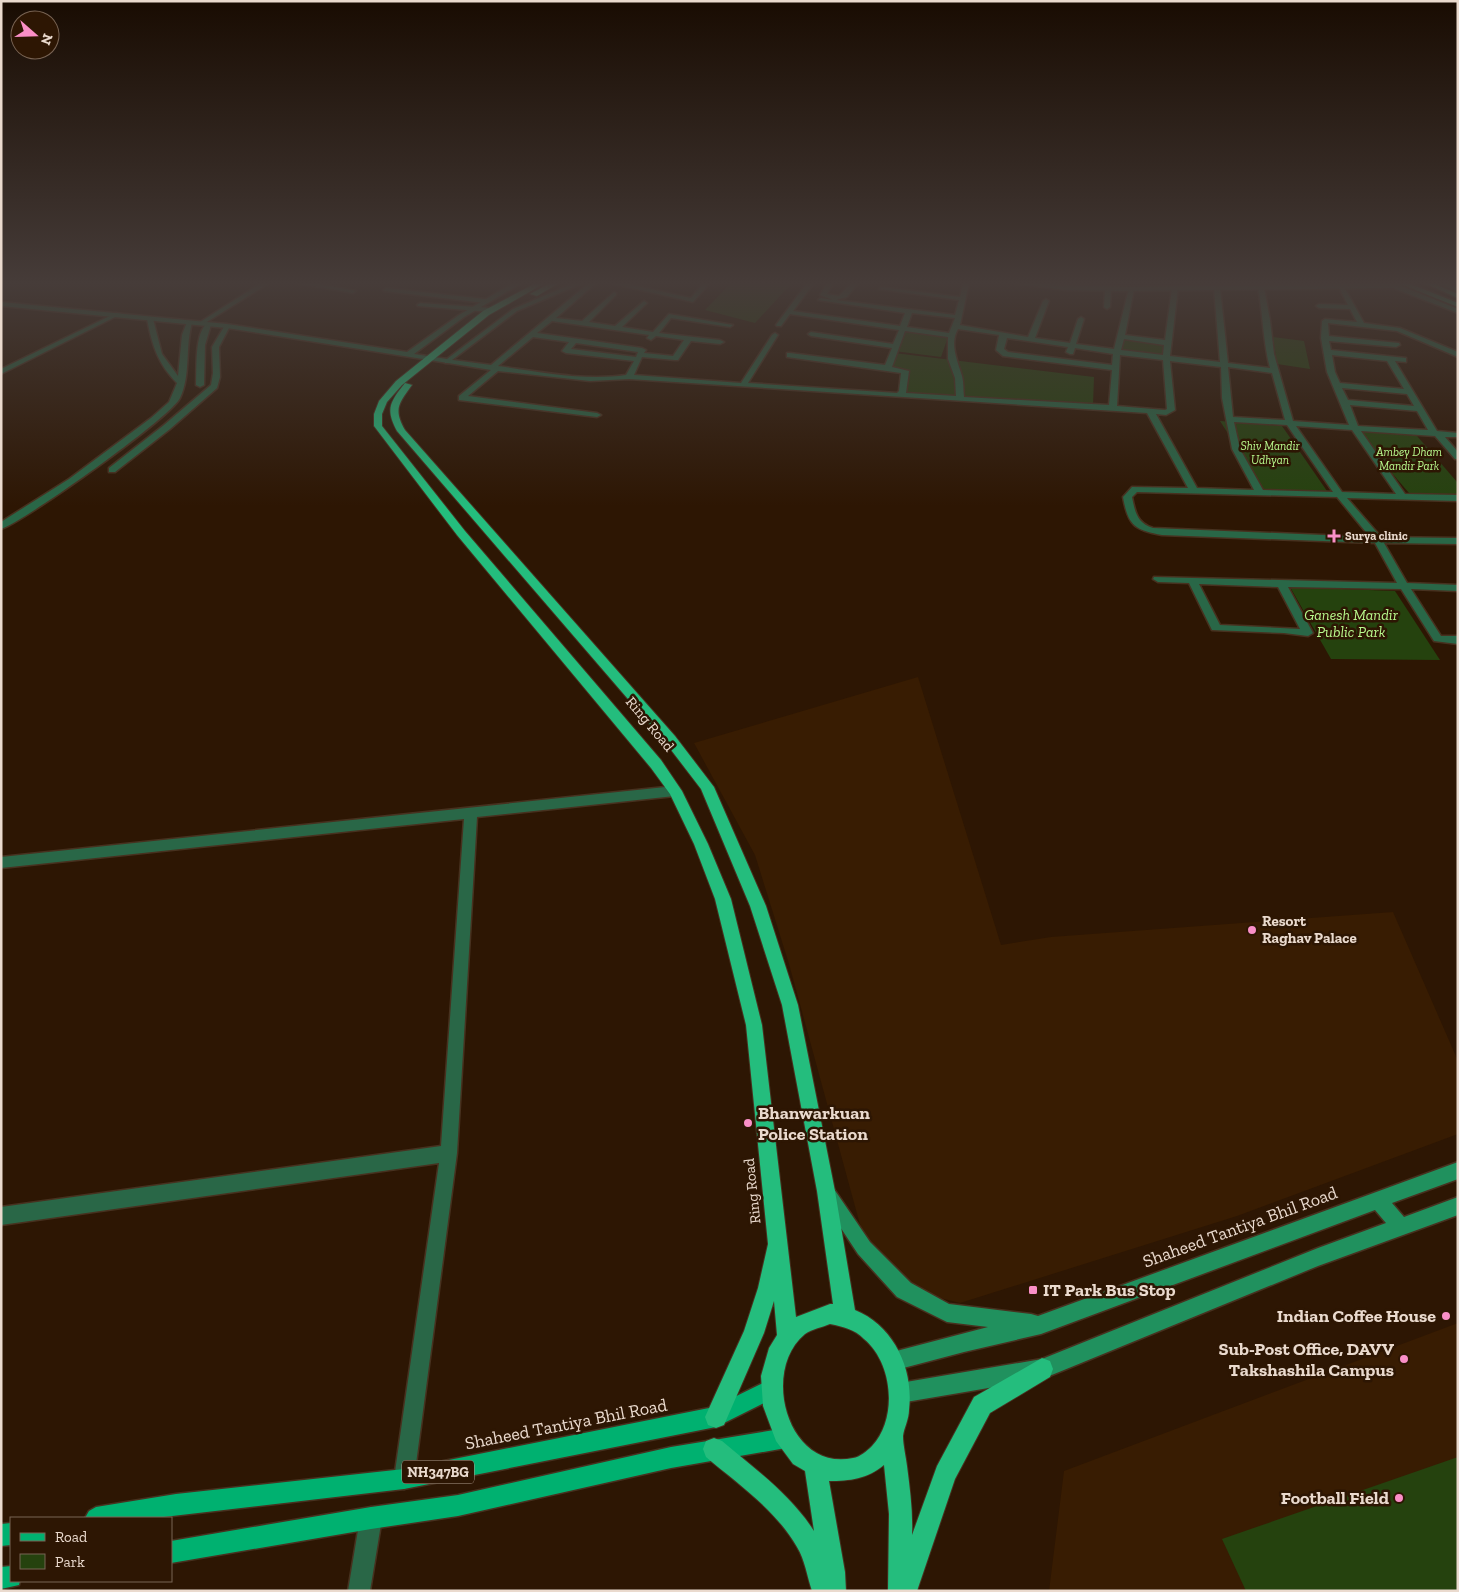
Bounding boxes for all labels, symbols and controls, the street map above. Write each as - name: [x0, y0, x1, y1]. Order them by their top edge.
- north arrow: [10, 10, 60, 60]
- text: N: [37, 31, 57, 48]
- park label: Shiv Mandir Udhyan: [1240, 439, 1300, 467]
- park label: Ambey Dham Mandir Park: [1375, 445, 1443, 473]
- marker: Surya clinic: [1327, 529, 1341, 543]
- place label: Surya clinic: [1345, 529, 1408, 543]
- park label: Ganesh Mandir Public Park: [1304, 606, 1399, 641]
- street label: Ring Road: [622, 693, 679, 756]
- place label: Resort Raghav Palace: [1262, 912, 1357, 947]
- marker: Resort Raghav Palace: [1246, 924, 1258, 936]
- place label: Bhanwarkuan Police Station: [758, 1102, 870, 1145]
- marker: Bhanwarkuan Police Station: [742, 1117, 754, 1129]
- street label: Ring Road: [740, 1157, 764, 1225]
- street label: Shaheed Tantiya Bhil Road: [1140, 1181, 1340, 1272]
- place label: IT Park Bus Stop: [1043, 1279, 1176, 1301]
- marker: IT Park Bus Stop: [1027, 1284, 1039, 1296]
- place label: Indian Coffee House: [1277, 1305, 1436, 1327]
- marker: Indian Coffee House: [1440, 1310, 1452, 1322]
- place label: Sub-Post Office, DAVV Takshashila Campus: [1218, 1338, 1395, 1381]
- marker: Sub-Post Office, DAVV Takshashila Campus: [1398, 1353, 1410, 1365]
- street label: Shaheed Tantiya Bhil Road: [463, 1394, 669, 1454]
- road number: NH347BG: [402, 1460, 474, 1484]
- place label: Football Field: [1281, 1487, 1390, 1509]
- marker: Football Field: [1393, 1492, 1405, 1504]
- legend: [10, 1517, 172, 1582]
- text: Road: [55, 1528, 88, 1546]
- text: Park: [55, 1553, 85, 1571]

